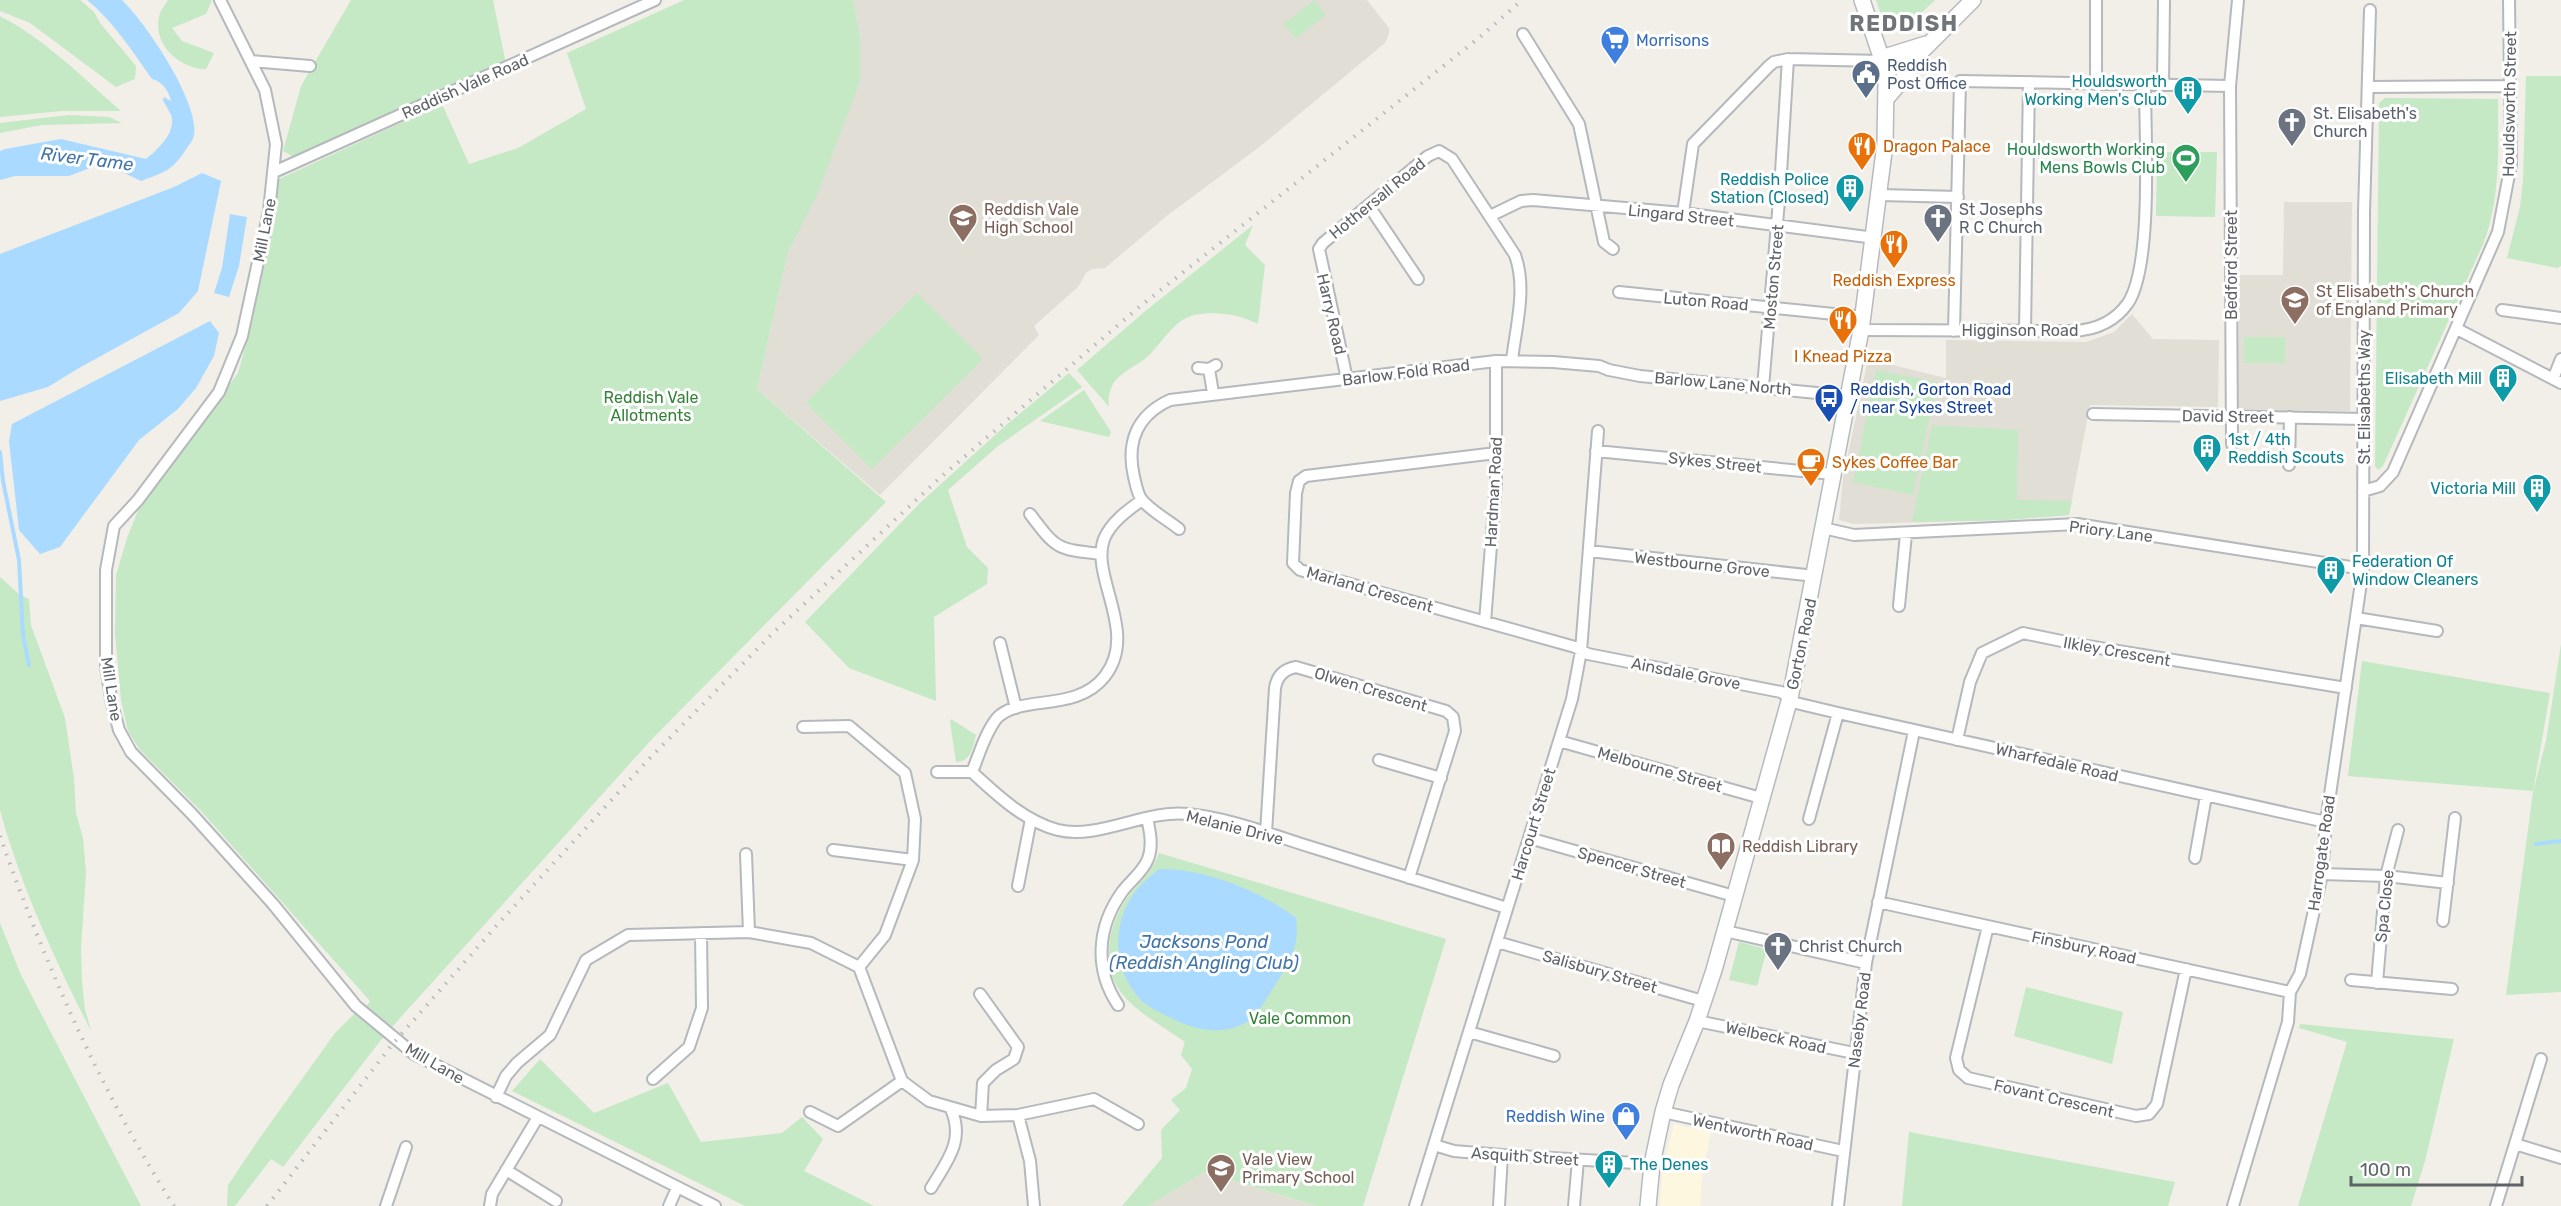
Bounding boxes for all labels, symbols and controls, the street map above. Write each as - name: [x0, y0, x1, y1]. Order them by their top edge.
- district label: REDDISH: [1849, 10, 1959, 37]
- supermarket icon: Morrisons: [1599, 24, 1631, 66]
- place label: Morrisons: [1636, 31, 1709, 50]
- street label: Houldsworth Street: [2499, 31, 2520, 177]
- street label: Reddish Vale Road: [399, 50, 532, 123]
- place label: Reddish Post Office: [1887, 56, 1967, 93]
- public building icon: Reddish Post Office: [1850, 58, 1882, 100]
- place label: Houldsworth Working Men's Club: [2024, 72, 2167, 109]
- building icon: Houldsworth Working Men's Club: [2172, 74, 2204, 116]
- place label: St. Elisabeth's Church: [2313, 104, 2417, 141]
- church icon: St. Elisabeth's Church: [2276, 106, 2308, 148]
- restaurant icon: Dragon Palace: [1846, 130, 1878, 172]
- place label: Dragon Palace: [1883, 137, 1991, 156]
- place label: Houldsworth Working Mens Bowls Club: [2007, 140, 2165, 177]
- water label: River Tame: [39, 142, 135, 176]
- sports icon: Houldsworth Working Mens Bowls Club: [2170, 142, 2202, 184]
- street label: Hothersall Road: [1325, 154, 1429, 243]
- place label: Reddish Police Station (Closed): [1710, 170, 1829, 207]
- building icon: Reddish Police Station (Closed): [1834, 172, 1866, 214]
- street label: Mill Lane: [249, 196, 280, 264]
- place label: Reddish Vale High School: [984, 200, 1079, 237]
- street label: Lingard Street: [1627, 200, 1735, 231]
- place label: St Josephs R C Church: [1959, 200, 2043, 237]
- school or university icon: Reddish Vale High School: [947, 202, 979, 244]
- church icon: St Josephs R C Church: [1922, 202, 1954, 244]
- street label: Bedford Street: [2222, 210, 2241, 320]
- street label: Moston Street: [1759, 224, 1788, 330]
- restaurant icon: Reddish Express: [1878, 228, 1910, 270]
- place label: Reddish Express: [1832, 271, 1956, 290]
- street label: Harry Road: [1313, 272, 1350, 357]
- place label: St Elisabeth's Church of England Primary: [2316, 282, 2474, 319]
- school or university icon: St Elisabeth's Church of England Primary: [2279, 284, 2311, 326]
- street label: Luton Road: [1663, 288, 1749, 315]
- restaurant icon: I Knead Pizza: [1827, 304, 1859, 346]
- street label: Higginson Road: [1962, 321, 2078, 340]
- street label: St. Elisabeths Way: [2355, 329, 2374, 464]
- place label: I Knead Pizza: [1794, 347, 1892, 366]
- street label: Barlow Fold Road: [1341, 355, 1471, 390]
- building icon: Elisabeth Mill: [2487, 362, 2519, 404]
- street label: Barlow Lane North: [1654, 368, 1792, 399]
- place label: Elisabeth Mill: [2385, 369, 2482, 388]
- place label: Reddish, Gorton Road / near Sykes Street: [1850, 380, 2011, 417]
- bus stop icon: Reddish, Gorton Road / near Sykes Street: [1813, 382, 1845, 424]
- park label: Reddish Vale Allotments: [604, 388, 698, 425]
- street label: David Street: [2182, 406, 2274, 427]
- place label: 1st / 4th Reddish Scouts: [2228, 430, 2344, 467]
- building icon: 1st / 4th Reddish Scouts: [2191, 432, 2223, 474]
- street label: Hardman Road: [1481, 436, 1506, 548]
- cafe icon: Sykes Coffee Bar: [1795, 446, 1827, 488]
- street label: Sykes Street: [1667, 448, 1763, 477]
- place label: Sykes Coffee Bar: [1832, 453, 1958, 472]
- building icon: Victoria Mill: [2521, 472, 2553, 514]
- place label: Victoria Mill: [2430, 479, 2516, 498]
- street label: Priory Lane: [2068, 517, 2154, 546]
- street label: Westbourne Grove: [1633, 548, 1771, 581]
- place label: Federation Of Window Cleaners: [2352, 552, 2479, 589]
- building icon: Federation Of Window Cleaners: [2315, 554, 2347, 596]
- street label: Marland Crescent: [1304, 562, 1435, 617]
- street label: Gorton Road: [1783, 597, 1820, 692]
- street label: Ilkley Crescent: [2062, 633, 2172, 670]
- street label: Ainsdale Grove: [1630, 654, 1742, 693]
- street label: Mill Lane: [97, 656, 126, 723]
- street label: Olwen Crescent: [1312, 663, 1430, 716]
- street label: Wharfedale Road: [1994, 739, 2120, 786]
- street label: Melbourne Street: [1595, 743, 1724, 796]
- street label: Harcourt Street: [1507, 766, 1560, 883]
- street label: Harrogate Road: [2304, 794, 2339, 912]
- street label: Melanie Drive: [1184, 806, 1285, 849]
- library icon: Reddish Library: [1705, 830, 1737, 872]
- place label: Reddish Library: [1742, 837, 1858, 856]
- street label: Spencer Street: [1575, 843, 1688, 892]
- street label: Spa Close: [2371, 869, 2398, 943]
- street label: Finsbury Road: [2030, 927, 2138, 968]
- church icon: Christ Church: [1762, 930, 1794, 972]
- water label: Jacksons Pond (Reddish Angling Club): [1109, 931, 1299, 974]
- place label: Christ Church: [1799, 937, 1902, 956]
- street label: Salisbury Street: [1540, 946, 1659, 997]
- street label: Naseby Road: [1844, 971, 1875, 1069]
- park label: Vale Common: [1249, 1009, 1351, 1028]
- street label: Welbeck Road: [1724, 1018, 1828, 1057]
- street label: Mill Lane: [402, 1039, 468, 1088]
- street label: Fovant Crescent: [1992, 1075, 2116, 1122]
- shop icon: Reddish Wine: [1610, 1100, 1642, 1142]
- place label: Reddish Wine: [1506, 1107, 1605, 1126]
- street label: Wentworth Road: [1691, 1110, 1815, 1155]
- street label: Asquith Street: [1470, 1143, 1580, 1170]
- building icon: The Denes: [1593, 1148, 1625, 1190]
- scale bar: [2351, 1149, 2522, 1187]
- place label: Vale View Primary School: [1242, 1150, 1354, 1187]
- school or university icon: Vale View Primary School: [1205, 1152, 1237, 1194]
- place label: The Denes: [1630, 1155, 1708, 1174]
- text: 100 m: [2360, 1159, 2411, 1181]

